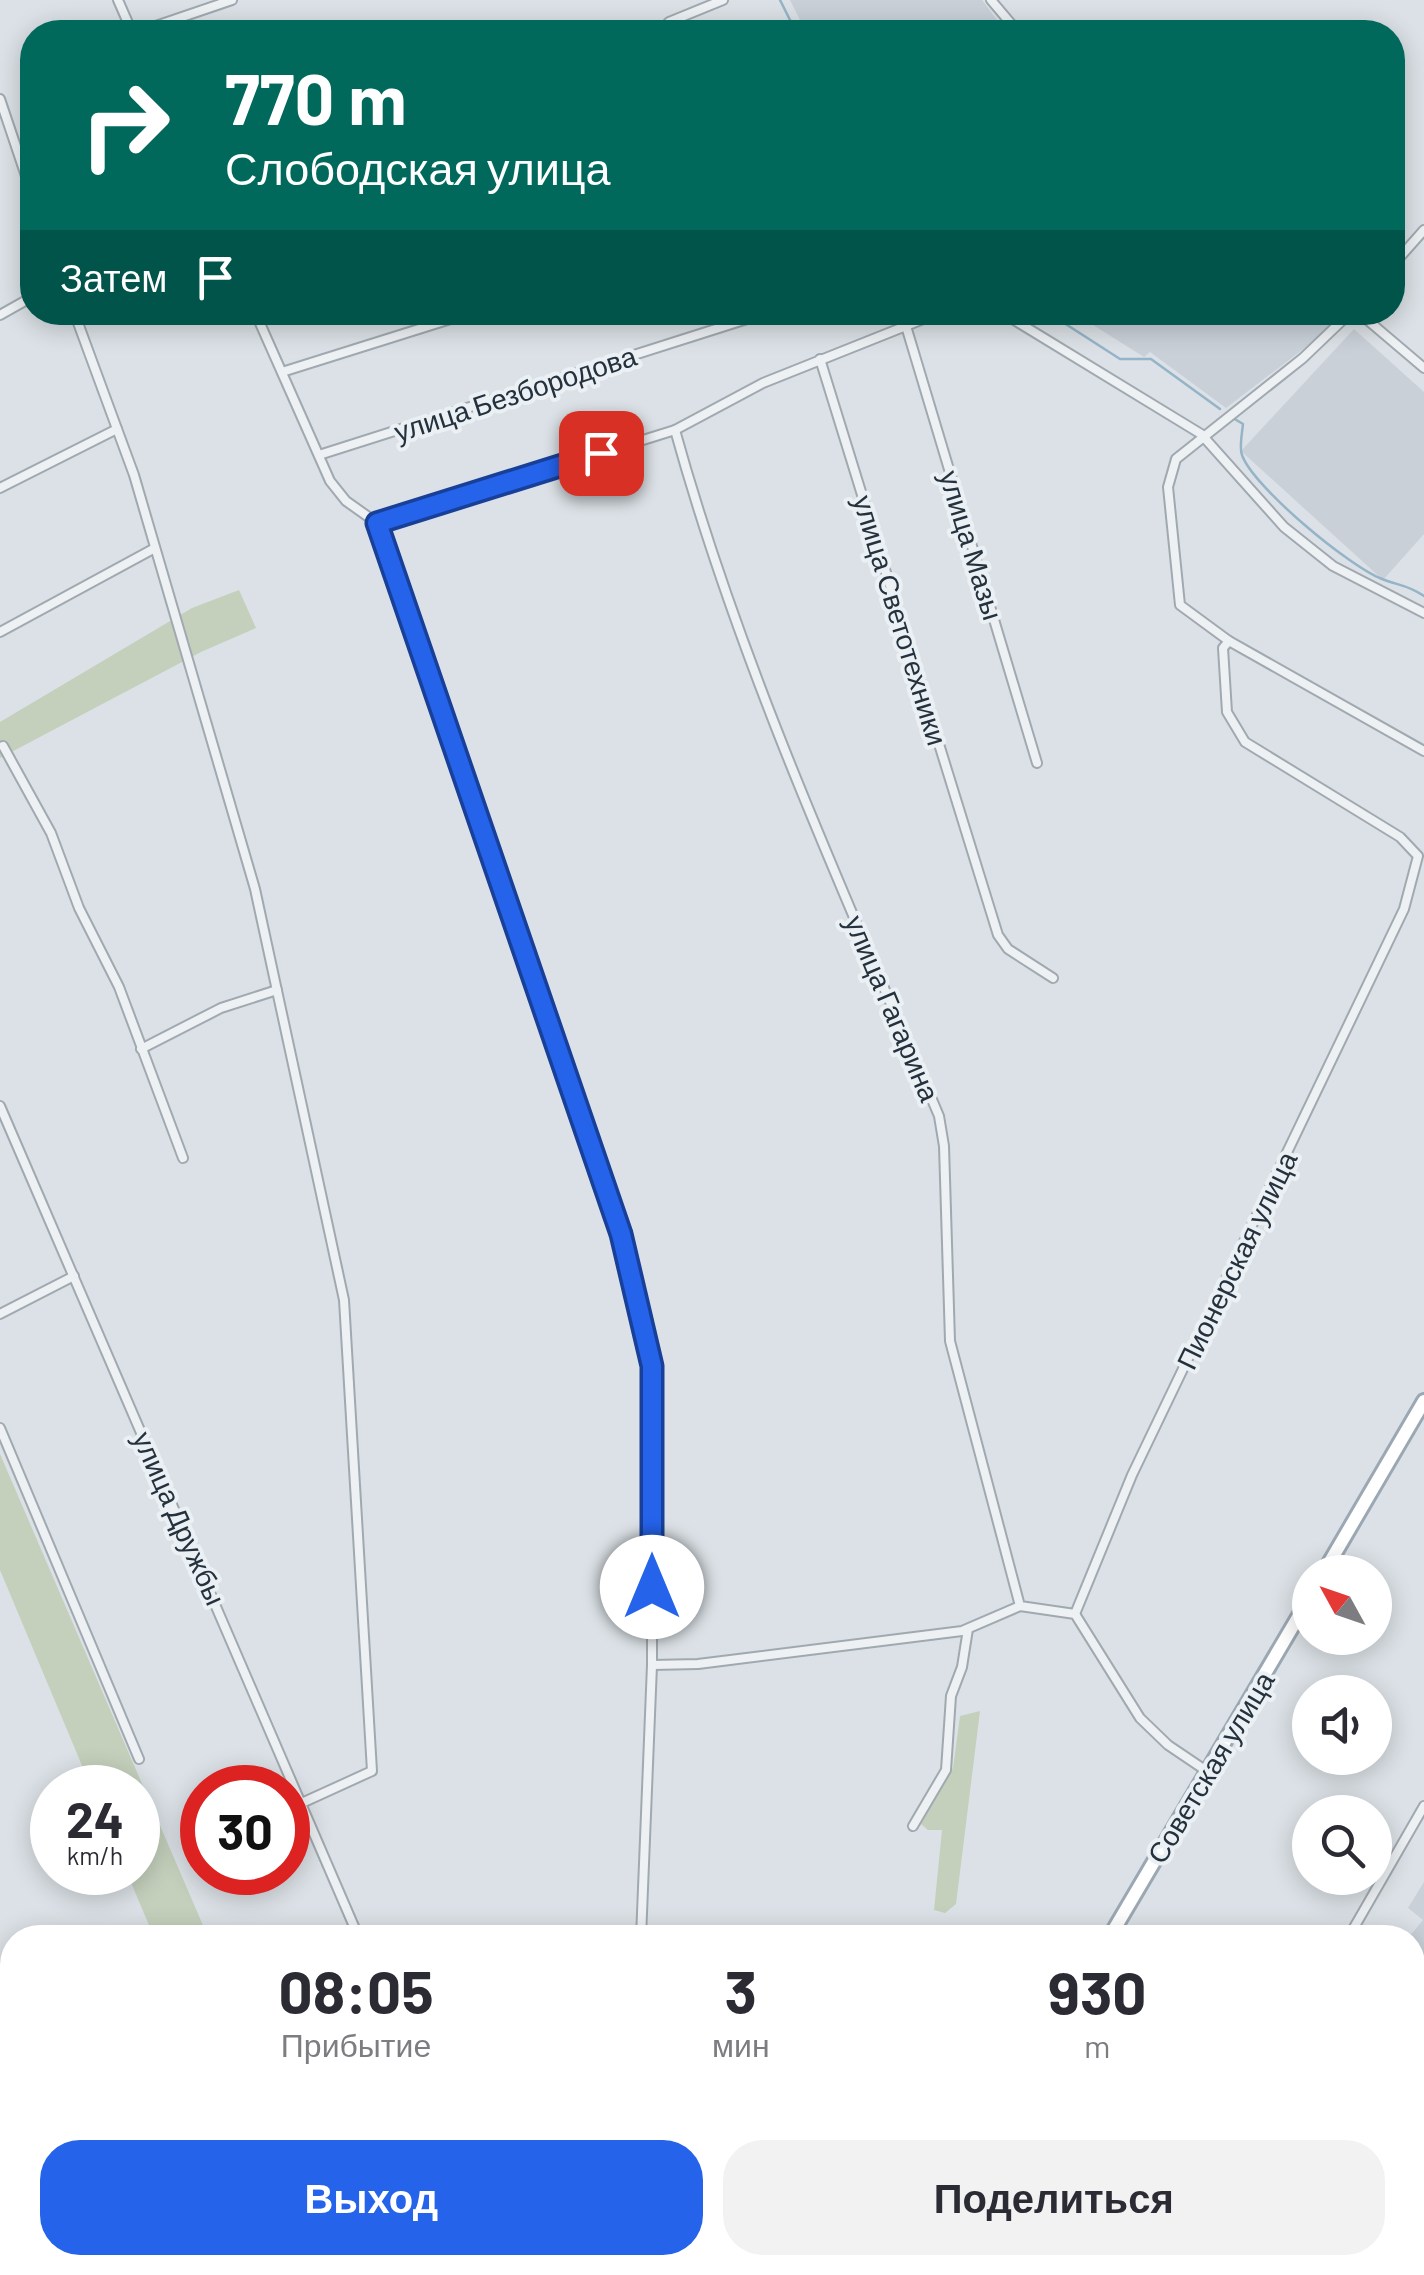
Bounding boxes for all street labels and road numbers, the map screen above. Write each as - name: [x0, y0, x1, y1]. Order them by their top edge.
- street label: улица Безбородова: [390, 338, 641, 448]
- street label: улица Мазы: [933, 466, 1011, 624]
- street label: улица Светотехники: [847, 491, 955, 749]
- street label: улица Гагарина: [838, 910, 948, 1107]
- street label: Пионерская улица: [1169, 1145, 1304, 1374]
- street label: улица Дружбы: [127, 1426, 233, 1610]
- street label: Советская улица: [1139, 1665, 1281, 1869]

